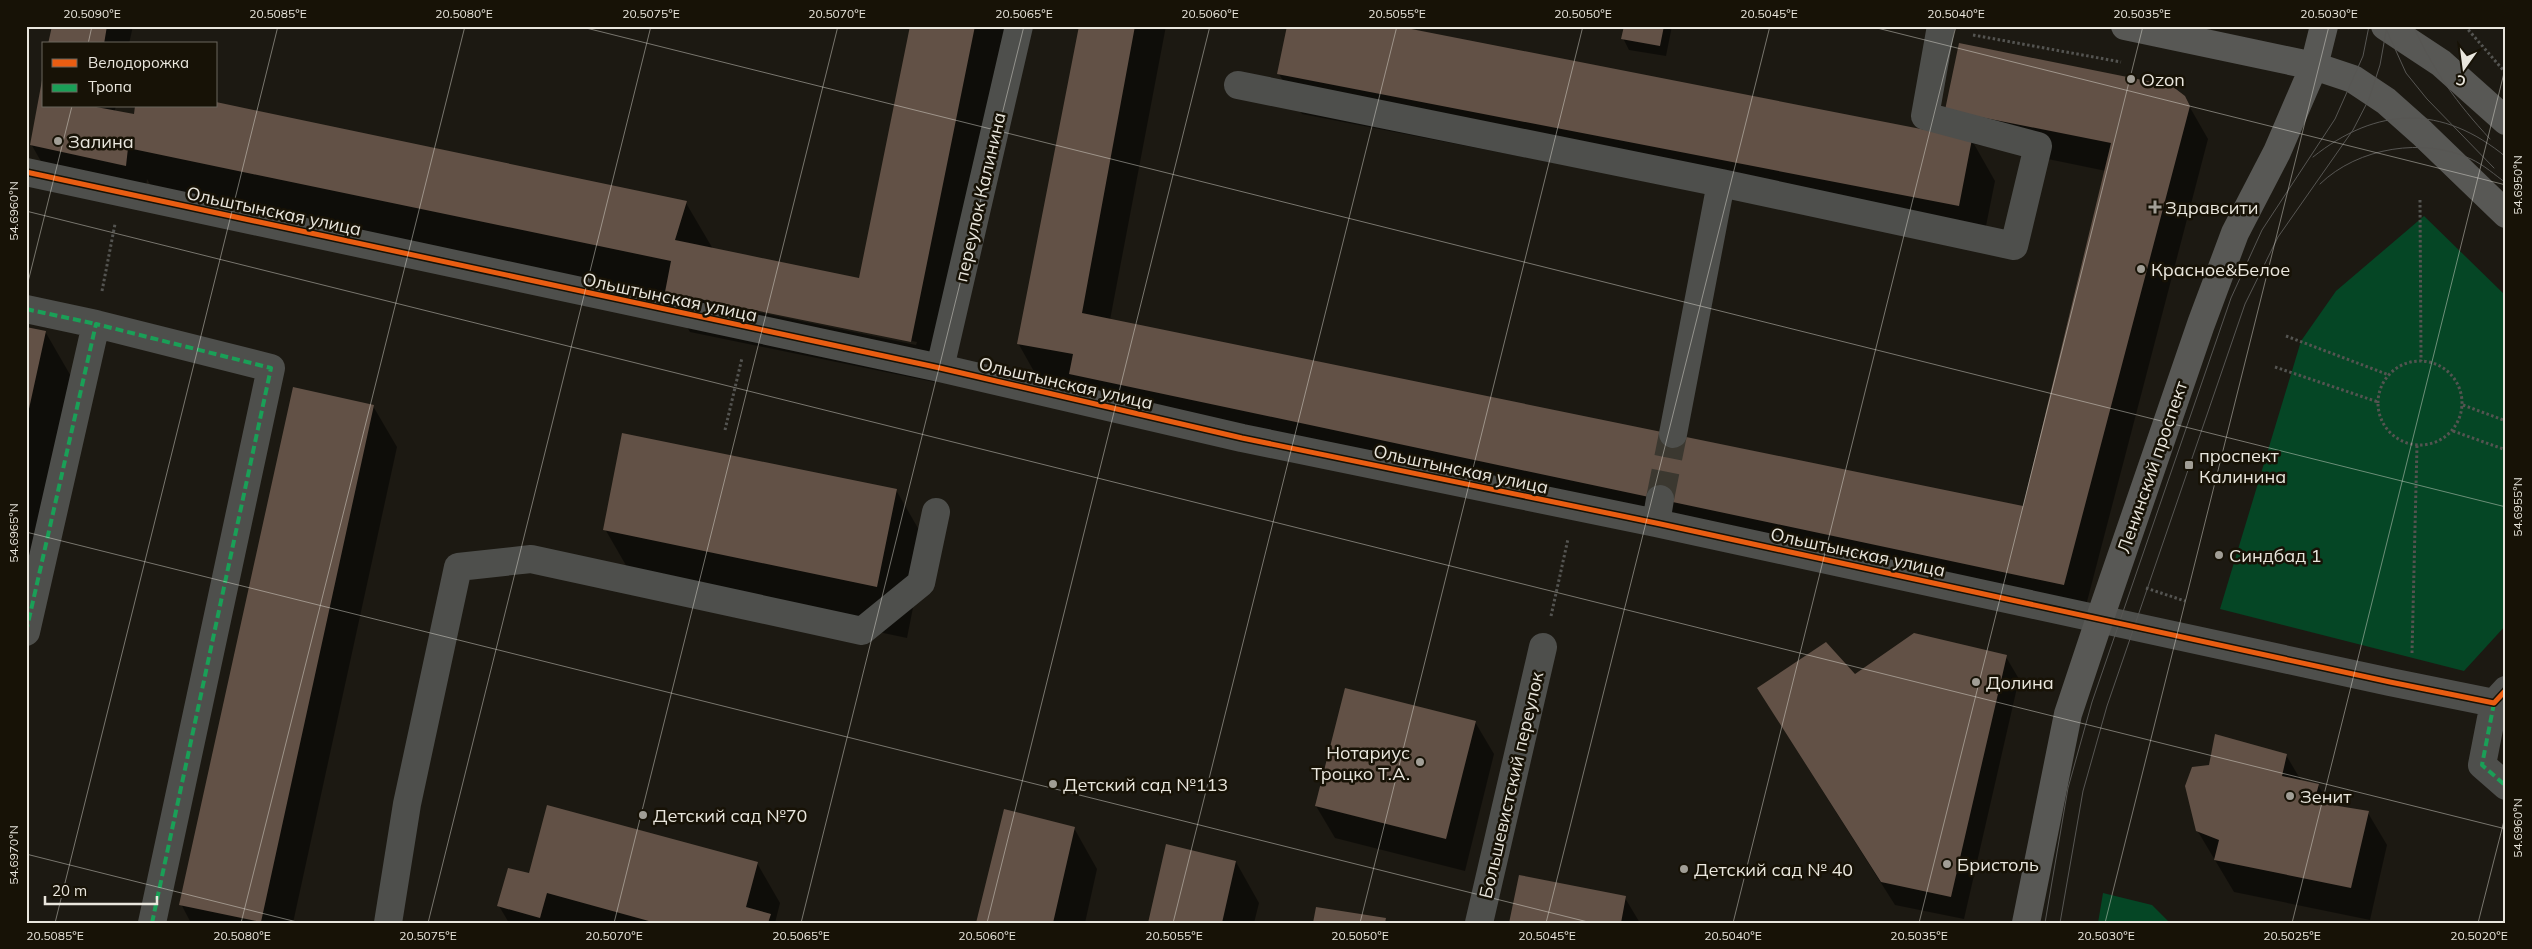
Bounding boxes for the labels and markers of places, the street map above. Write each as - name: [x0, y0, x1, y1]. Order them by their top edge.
- place label: Ozon: [2141, 68, 2185, 91]
- marker: Ozon: [2125, 73, 2137, 85]
- place label: Залина: [68, 130, 134, 153]
- marker: Залина: [52, 135, 64, 147]
- place label: Здравсити: [2165, 196, 2258, 219]
- marker: Здравсити: [2149, 201, 2161, 213]
- place label: Красное&Белое: [2151, 258, 2290, 281]
- marker: Красное&Белое: [2135, 263, 2147, 275]
- place label: проспект Калинина: [2199, 444, 2286, 488]
- marker: проспект Калинина: [2183, 459, 2195, 471]
- place label: Синдбад 1: [2229, 544, 2322, 567]
- marker: Синдбад 1: [2213, 549, 2225, 561]
- place label: Долина: [1986, 671, 2054, 694]
- marker: Долина: [1970, 676, 1982, 688]
- place label: Нотариус Троцко Т.А.: [1311, 741, 1410, 785]
- marker: Нотариус Троцко Т.А.: [1414, 756, 1426, 768]
- place label: Детский сад №113: [1063, 773, 1228, 796]
- marker: Детский сад №113: [1047, 778, 1059, 790]
- place label: Зенит: [2300, 785, 2352, 808]
- marker: Зенит: [2284, 790, 2296, 802]
- place label: Детский сад №70: [653, 804, 807, 827]
- marker: Детский сад №70: [637, 809, 649, 821]
- place label: Бристоль: [1957, 853, 2039, 876]
- place label: Детский сад № 40: [1694, 858, 1853, 881]
- marker: Бристоль: [1941, 858, 1953, 870]
- marker: Детский сад № 40: [1678, 863, 1690, 875]

